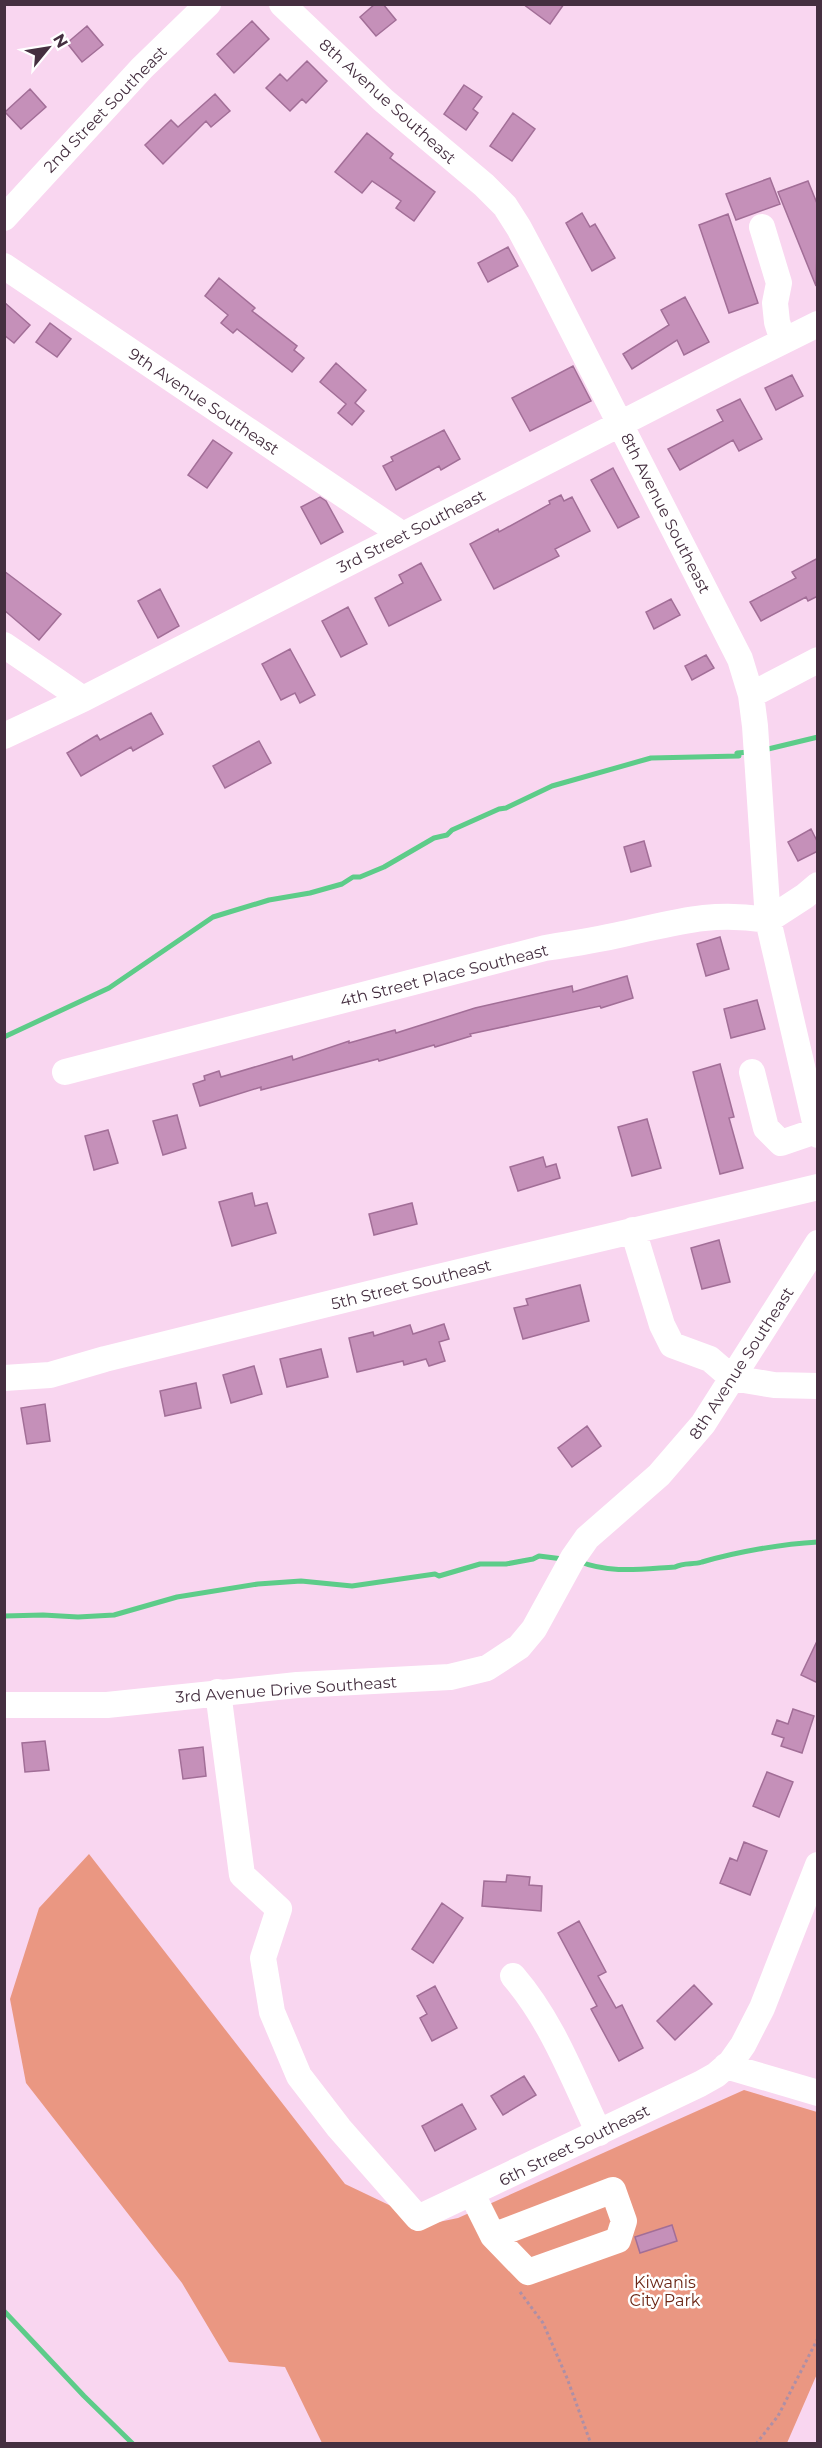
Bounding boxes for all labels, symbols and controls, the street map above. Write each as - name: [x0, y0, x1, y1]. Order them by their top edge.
- north arrow: [18, 18, 78, 78]
- text: N: [49, 30, 72, 51]
- street label: 8th Avenue Southeast: [315, 35, 460, 168]
- street label: 2nd Street Southeast: [40, 42, 171, 177]
- street label: 9th Avenue Southeast: [125, 344, 283, 459]
- street label: 8th Avenue Southeast: [617, 430, 715, 597]
- street label: 3rd Street Southeast: [334, 486, 489, 577]
- street label: 4th Street Place Southeast: [338, 940, 551, 1011]
- street label: 5th Street Southeast: [329, 1255, 494, 1314]
- street label: 8th Avenue Southeast: [685, 1283, 798, 1443]
- street label: 3rd Avenue Drive Southeast: [175, 1672, 398, 1707]
- street label: 6th Street Southeast: [496, 2101, 653, 2190]
- park label: Kiwanis City Park: [630, 2273, 701, 2310]

